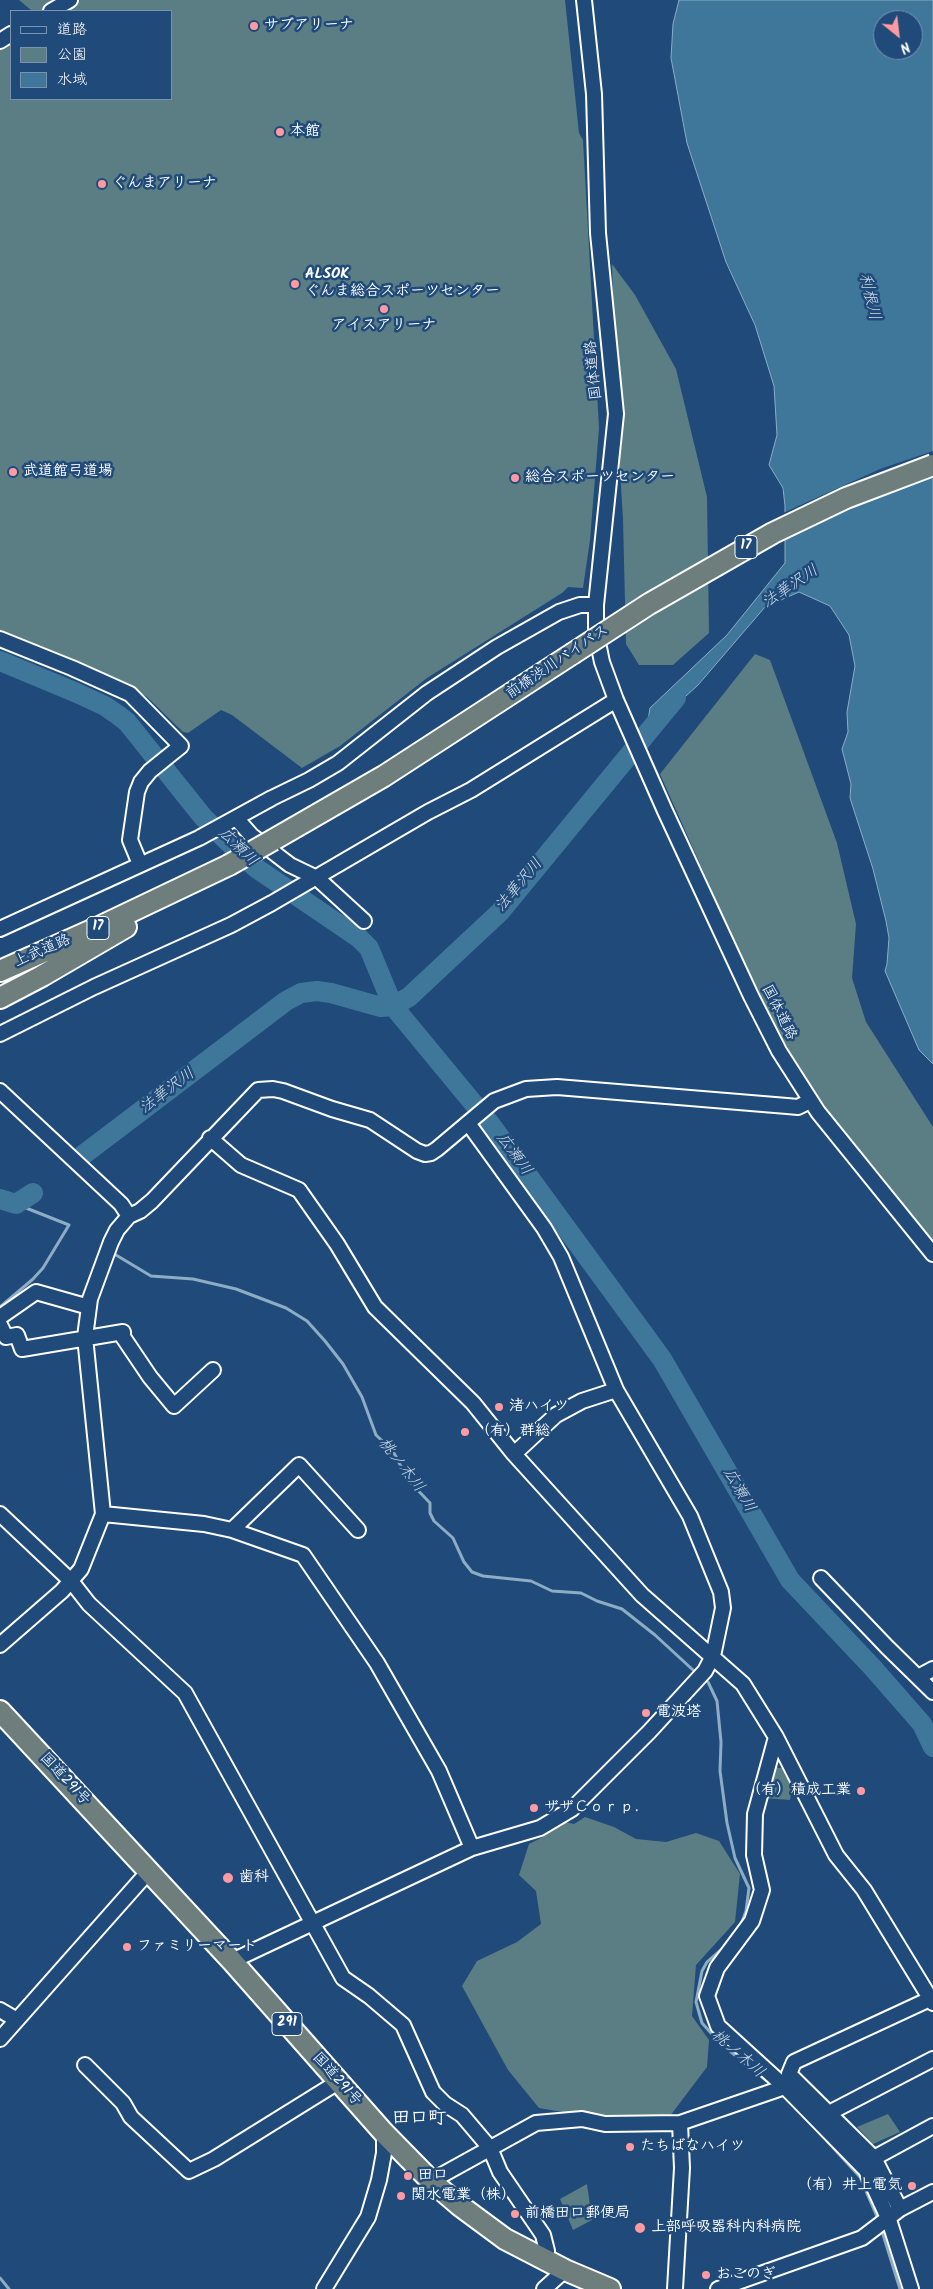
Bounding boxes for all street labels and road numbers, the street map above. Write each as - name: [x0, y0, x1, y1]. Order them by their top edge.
- street label: 国体道路: [583, 339, 607, 401]
- road number: 17: [735, 536, 757, 558]
- street label: 前橋渋川バイパス: [503, 622, 613, 704]
- road number: 17: [87, 916, 109, 940]
- street label: 上武道路: [12, 932, 74, 972]
- street label: 国体道路: [756, 982, 800, 1044]
- street label: 国道291号: [35, 1750, 93, 1810]
- road number: 291: [272, 2012, 302, 2036]
- street label: 国道291号: [307, 2050, 365, 2110]

